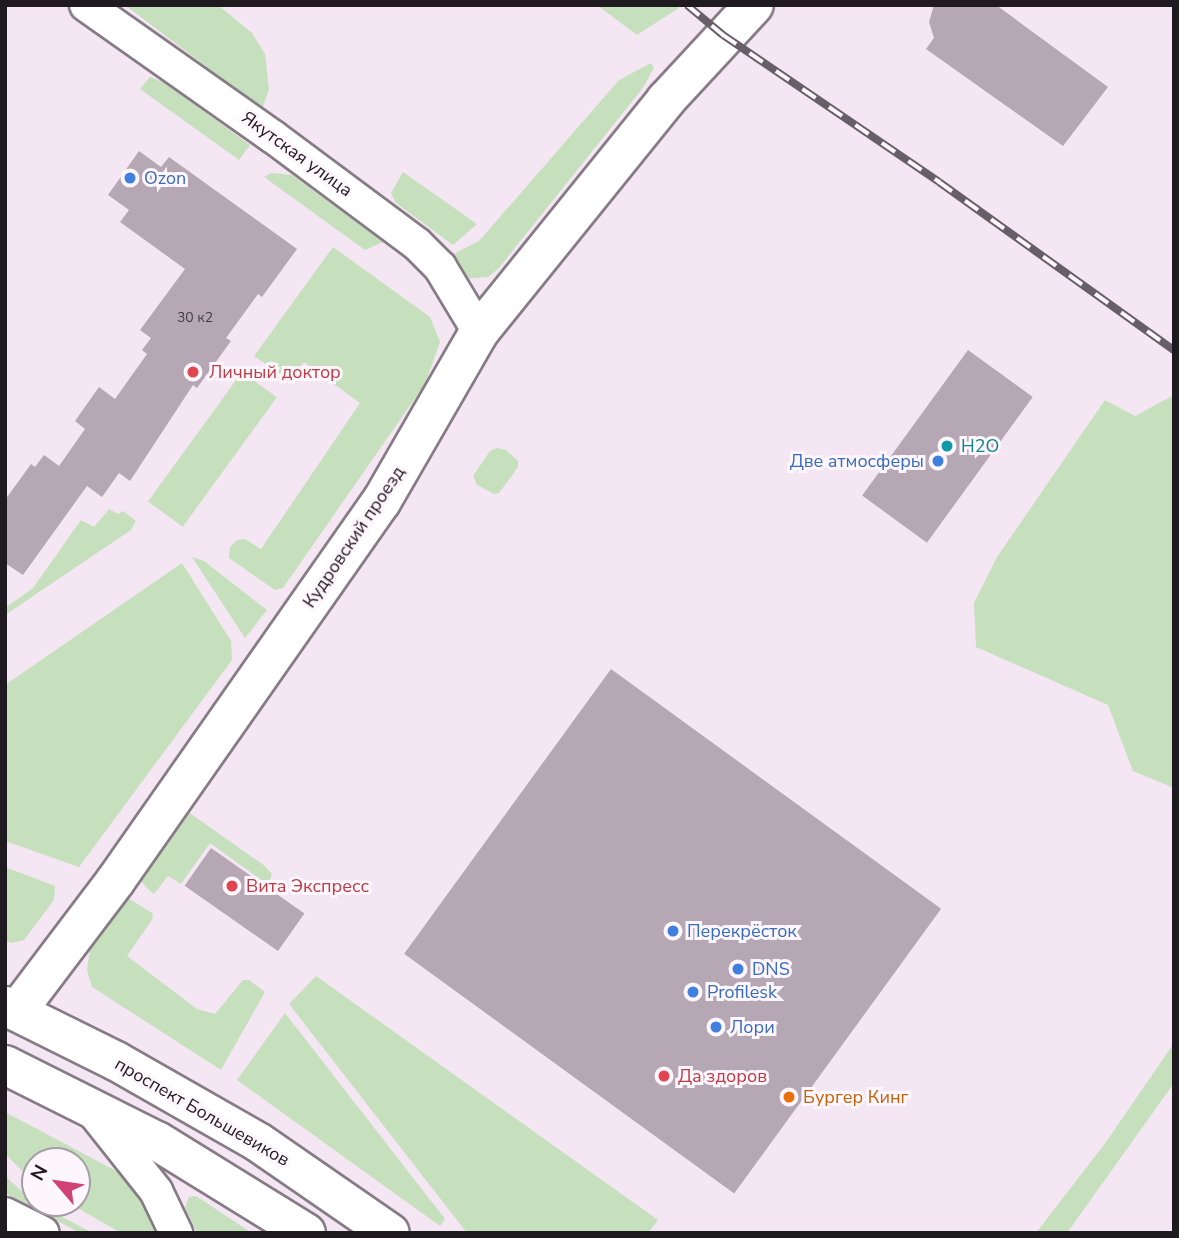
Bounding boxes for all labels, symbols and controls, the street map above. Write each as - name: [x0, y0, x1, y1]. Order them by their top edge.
- street label: Якутская улица: [238, 107, 356, 201]
- place label: Ozon: [144, 167, 186, 189]
- marker: Ozon: [122, 170, 138, 186]
- house number: 30 к2: [177, 310, 213, 326]
- place label: Личный доктор: [209, 361, 341, 383]
- marker: Личный доктор: [183, 362, 203, 382]
- place label: H2O: [961, 435, 999, 457]
- marker: H2O: [939, 438, 955, 454]
- place label: Две атмосферы: [790, 450, 924, 472]
- marker: Две атмосферы: [930, 453, 946, 469]
- street label: Кудровский проезд: [299, 462, 409, 612]
- place label: Вита Экспресс: [246, 875, 369, 897]
- marker: Вита Экспресс: [224, 878, 240, 894]
- place label: Перекрёсток: [687, 920, 797, 942]
- marker: Перекрёсток: [665, 923, 681, 939]
- place label: DNS: [752, 958, 790, 980]
- marker: DNS: [730, 961, 746, 977]
- place label: Profilesk: [707, 981, 777, 1003]
- marker: Profilesk: [685, 984, 701, 1000]
- place label: Лори: [730, 1016, 775, 1038]
- marker: Лори: [708, 1019, 724, 1035]
- street label: проспект Большевиков: [111, 1053, 293, 1171]
- place label: Да здоров: [678, 1065, 767, 1087]
- marker: Да здоров: [656, 1068, 672, 1084]
- place label: Бургер Кинг: [803, 1086, 908, 1108]
- marker: Бургер Кинг: [781, 1089, 797, 1105]
- north arrow: [21, 1147, 91, 1217]
- text: N: [25, 1160, 54, 1185]

